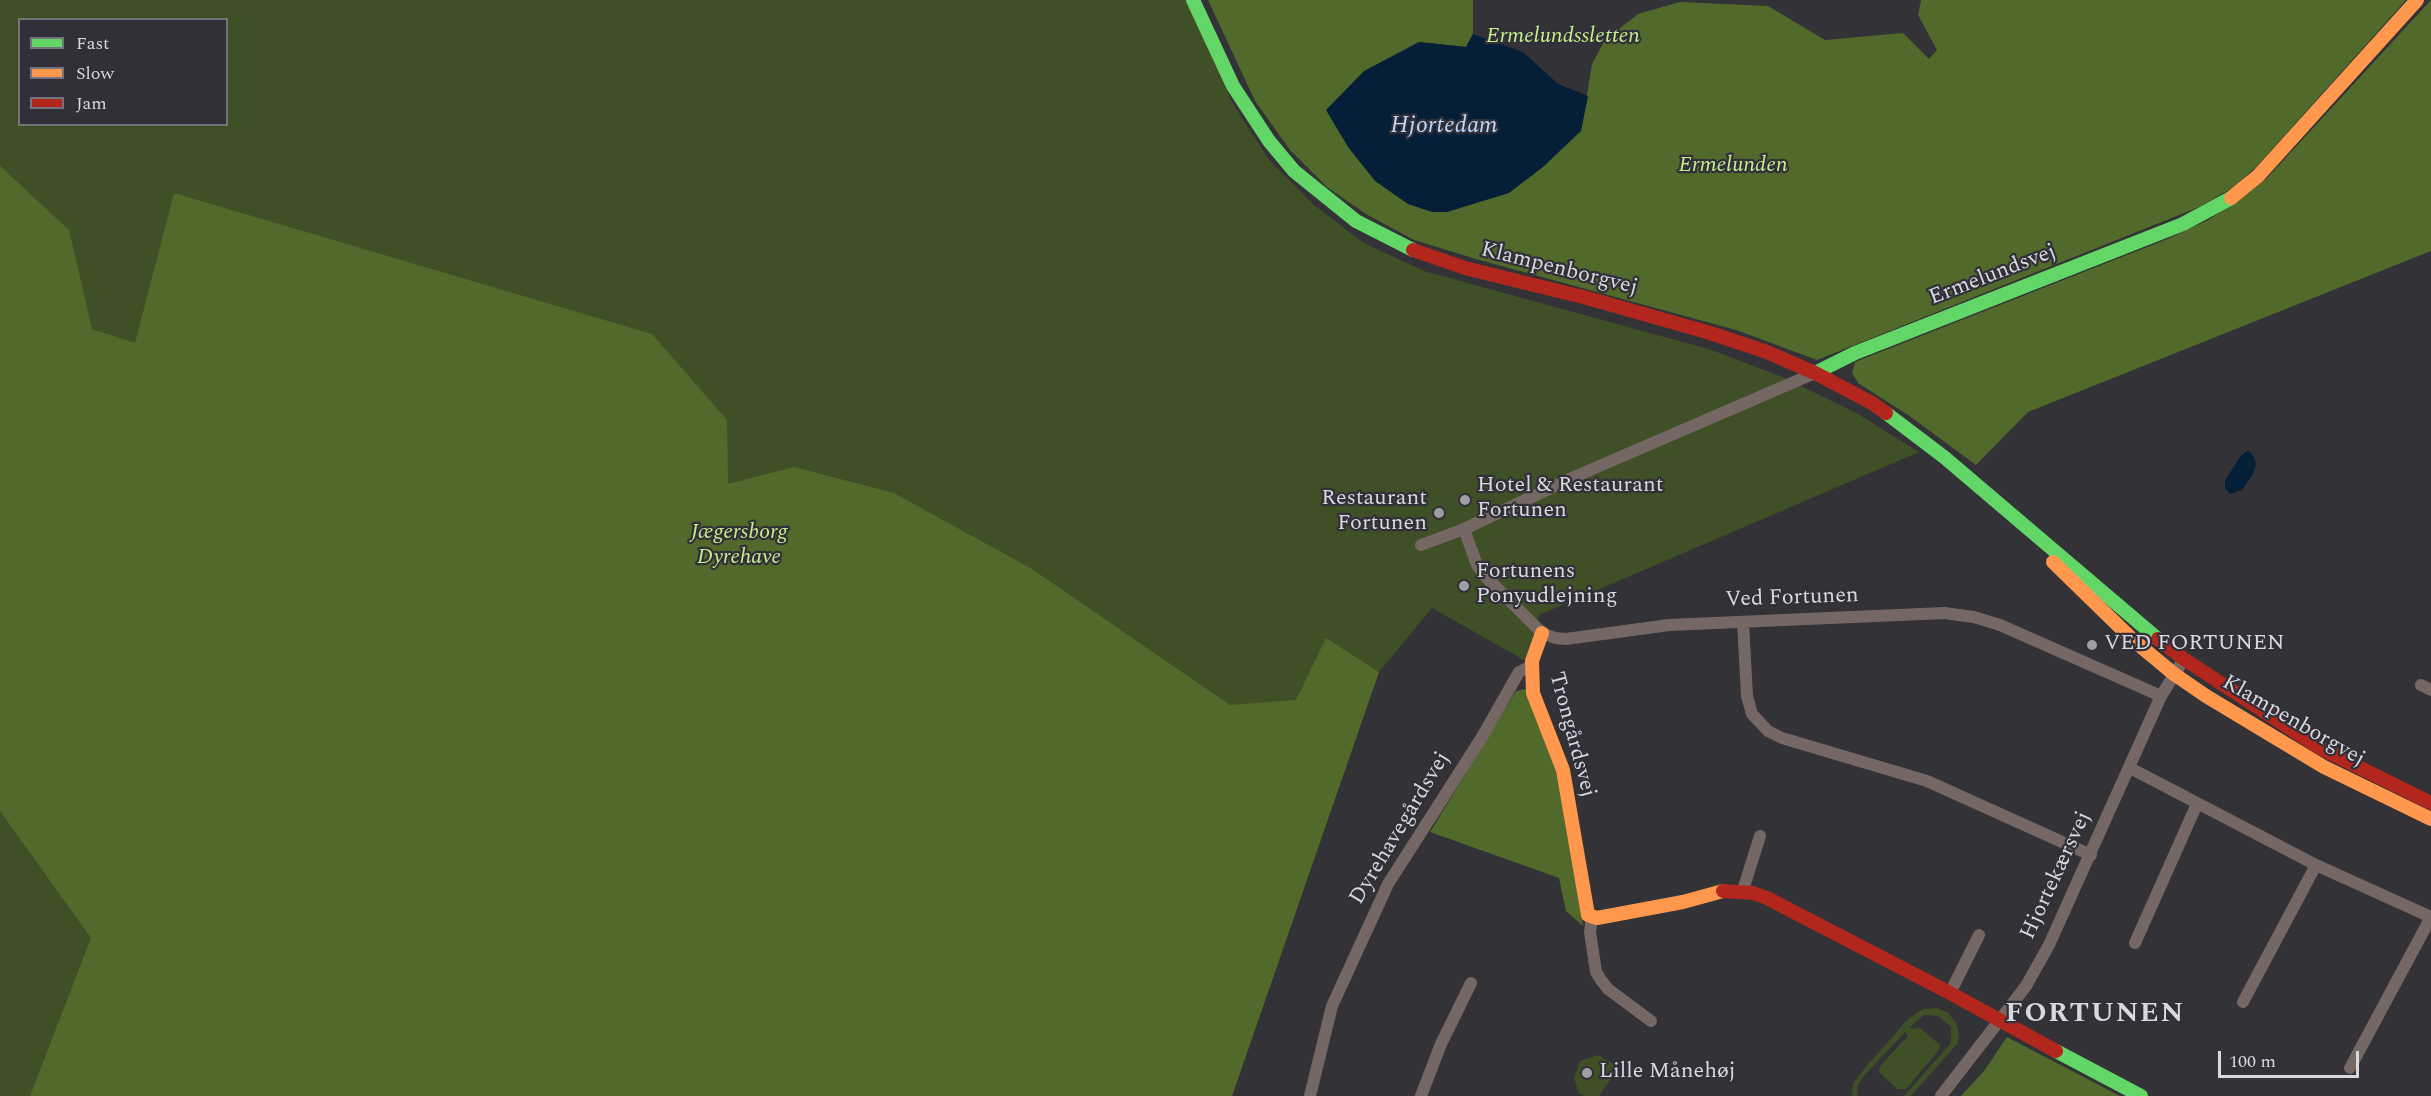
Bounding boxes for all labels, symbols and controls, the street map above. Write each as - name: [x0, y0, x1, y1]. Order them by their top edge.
- legend: [18, 18, 228, 126]
- park label: Ermelundssletten: [1486, 25, 1640, 51]
- text: Fast: [76, 30, 109, 57]
- text: Slow: [76, 60, 114, 87]
- text: Jam: [76, 90, 107, 117]
- water label: Hjortedam: [1390, 113, 1498, 141]
- park label: Ermelunden: [1678, 154, 1788, 180]
- street label: Klampenborgvej: [1478, 238, 1640, 302]
- street label: Ermelundsvej: [1926, 240, 2060, 312]
- place label: Hotel & Restaurant Fortunen: [1477, 474, 1664, 526]
- place label: Restaurant Fortunen: [1321, 487, 1427, 538]
- marker: Hotel & Restaurant Fortunen: [1458, 493, 1472, 507]
- marker: Restaurant Fortunen: [1432, 506, 1446, 520]
- park label: Jægersborg Dyrehave: [691, 521, 787, 572]
- place label: Fortunens Ponyudlejning: [1476, 560, 1618, 612]
- marker: Fortunens Ponyudlejning: [1457, 579, 1471, 593]
- street label: Ved Fortunen: [1725, 583, 1859, 615]
- place label: VED FORTUNEN: [2104, 632, 2285, 658]
- marker: VED FORTUNEN: [2085, 638, 2099, 652]
- street label: Trongårdsvej: [1542, 669, 1600, 801]
- street label: Klampenborgvej: [2217, 670, 2369, 774]
- street label: Dyrehavegårdsvej: [1345, 748, 1457, 910]
- street label: Hjortekærsvej: [2016, 808, 2098, 944]
- district label: FORTUNEN: [2005, 999, 2185, 1033]
- scale bar: [2221, 1039, 2362, 1077]
- text: 100 m: [2229, 1048, 2276, 1075]
- place label: Lille Månehøj: [1599, 1060, 1736, 1086]
- marker: Lille Månehøj: [1580, 1066, 1594, 1080]

